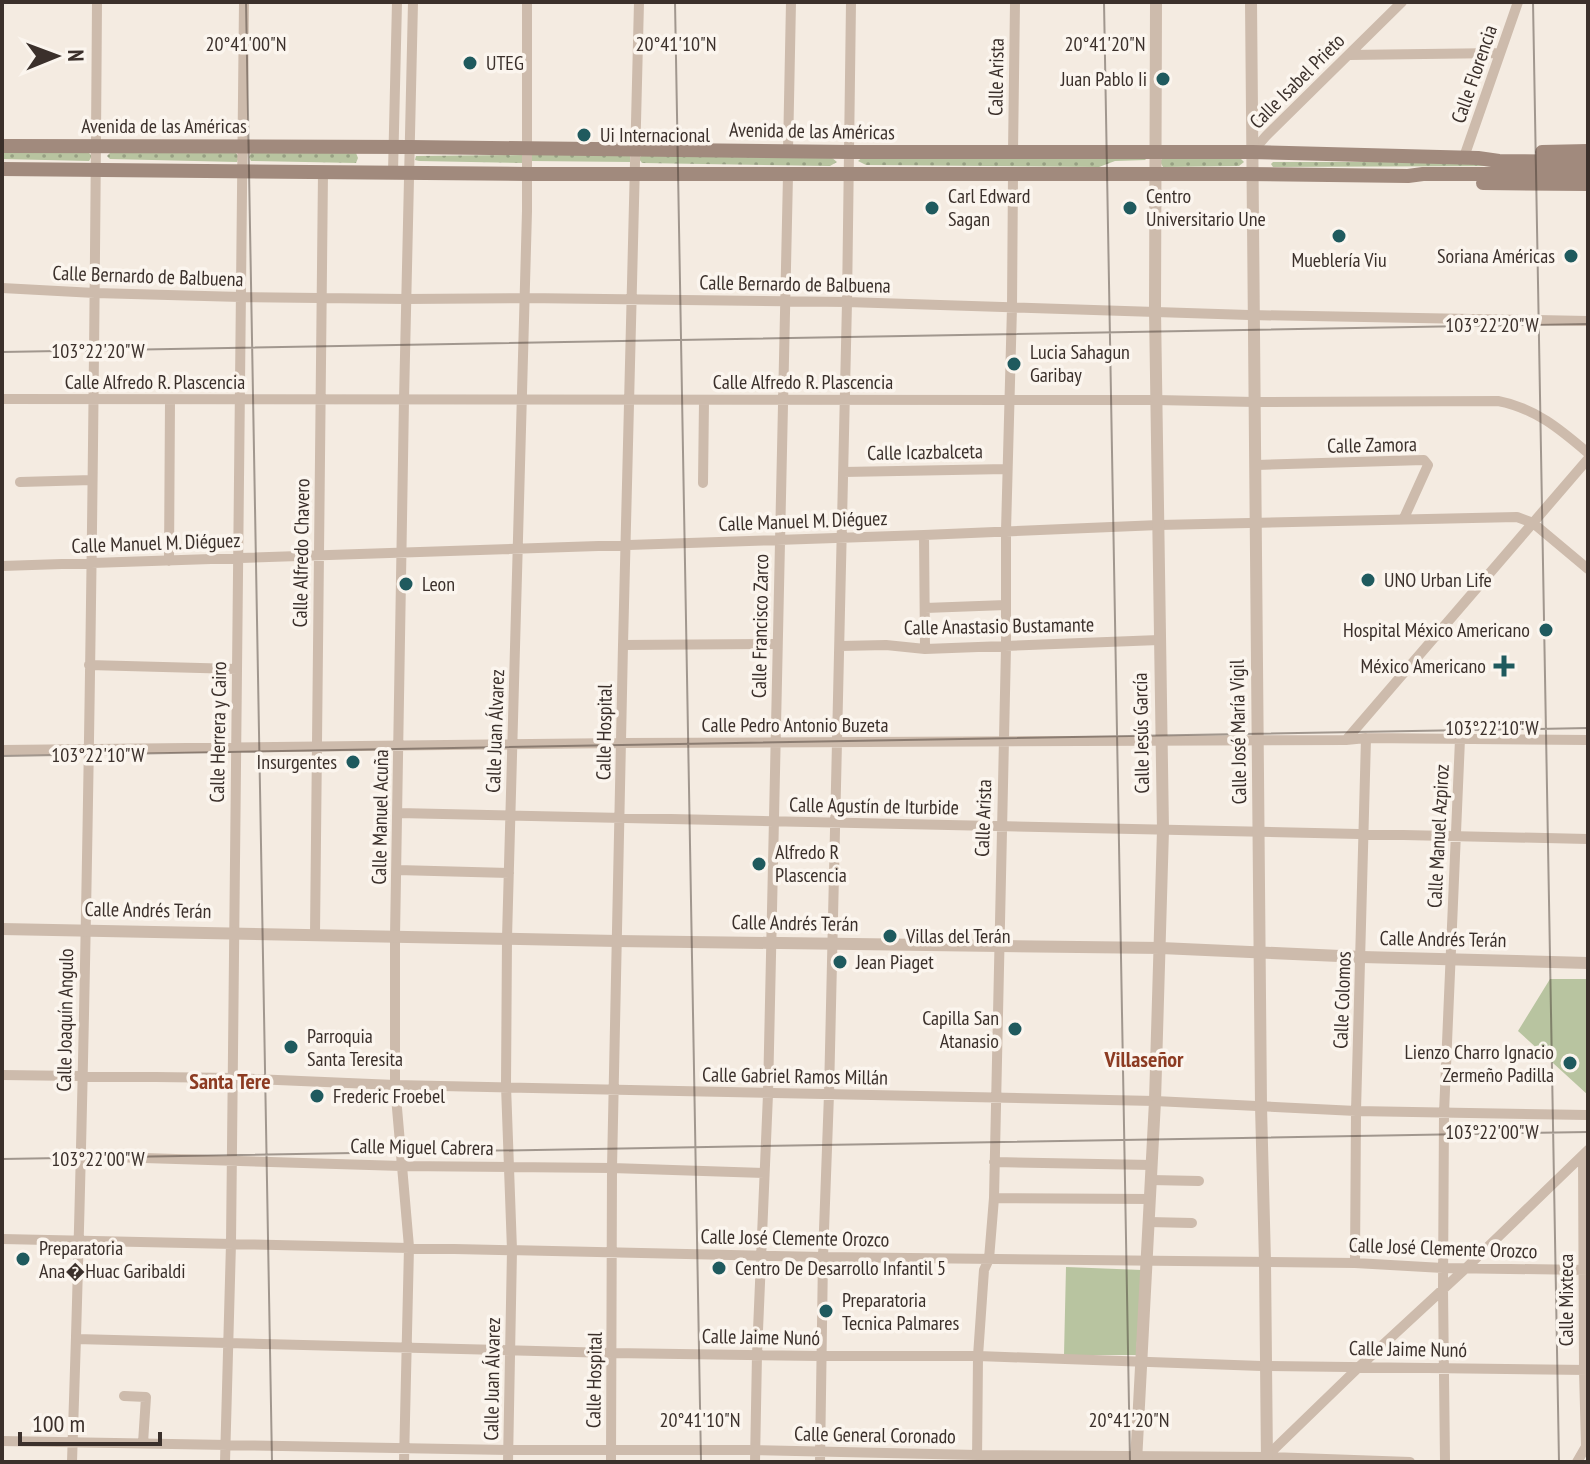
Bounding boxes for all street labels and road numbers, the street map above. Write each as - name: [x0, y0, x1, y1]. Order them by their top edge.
- street label: Calle Florencia: [1445, 21, 1503, 127]
- street label: Calle Isabel Prieto: [1244, 28, 1350, 134]
- street label: Calle Arista: [982, 38, 1010, 116]
- street label: Avenida de las Américas: [81, 113, 247, 139]
- street label: Avenida de las Américas: [729, 117, 895, 145]
- street label: Calle Bernardo de Balbuena: [52, 260, 244, 292]
- street label: Calle Bernardo de Balbuena: [699, 269, 891, 299]
- street label: Calle Alfredo R. Plascencia: [65, 369, 245, 395]
- street label: Calle Alfredo R. Plascencia: [713, 369, 893, 395]
- street label: Calle Zamora: [1327, 431, 1417, 459]
- street label: Calle Icazbalceta: [867, 438, 983, 466]
- street label: Calle Alfredo Chavero: [287, 478, 315, 628]
- street label: Calle Manuel M. Diéguez: [718, 505, 888, 537]
- street label: Calle Manuel M. Diéguez: [71, 527, 241, 559]
- street label: Calle Francisco Zarco: [746, 554, 774, 698]
- street label: Calle Anastasio Bustamante: [904, 611, 1094, 641]
- street label: Calle José María Vigil: [1224, 659, 1252, 805]
- street label: Calle Herrera y Cairo: [204, 661, 232, 803]
- street label: Calle Juan Álvarez: [480, 669, 510, 793]
- street label: Calle Jesús García: [1127, 672, 1155, 794]
- street label: Calle Hospital: [590, 683, 618, 780]
- street label: Calle Pedro Antonio Buzeta: [702, 712, 888, 738]
- street label: Calle Manuel Acuña: [366, 749, 394, 885]
- street label: Calle Manuel Azpiroz: [1421, 763, 1455, 909]
- street label: Calle Arista: [969, 779, 997, 857]
- street label: Calle Agustín de Iturbide: [789, 792, 959, 820]
- street label: Calle Andrés Terán: [84, 896, 212, 924]
- street label: Calle Andrés Terán: [731, 909, 859, 937]
- street label: Calle Andrés Terán: [1379, 925, 1507, 953]
- street label: Calle Joaquín Angulo: [51, 948, 79, 1092]
- street label: Calle Colomos: [1327, 951, 1357, 1049]
- street label: Calle Gabriel Ramos Millán: [702, 1061, 888, 1091]
- street label: Calle Miguel Cabrera: [350, 1133, 494, 1161]
- street label: Calle José Clemente Orozco: [700, 1223, 890, 1253]
- street label: Calle José Clemente Orozco: [1348, 1232, 1538, 1264]
- street label: Calle Mixteca: [1553, 1254, 1579, 1346]
- street label: Calle Juan Álvarez: [478, 1317, 506, 1441]
- street label: Calle Jaime Nunó: [702, 1323, 820, 1351]
- street label: Calle Hospital: [580, 1331, 608, 1428]
- street label: Calle Jaime Nunó: [1349, 1335, 1467, 1363]
- street label: Calle General Coronado: [794, 1421, 956, 1449]

